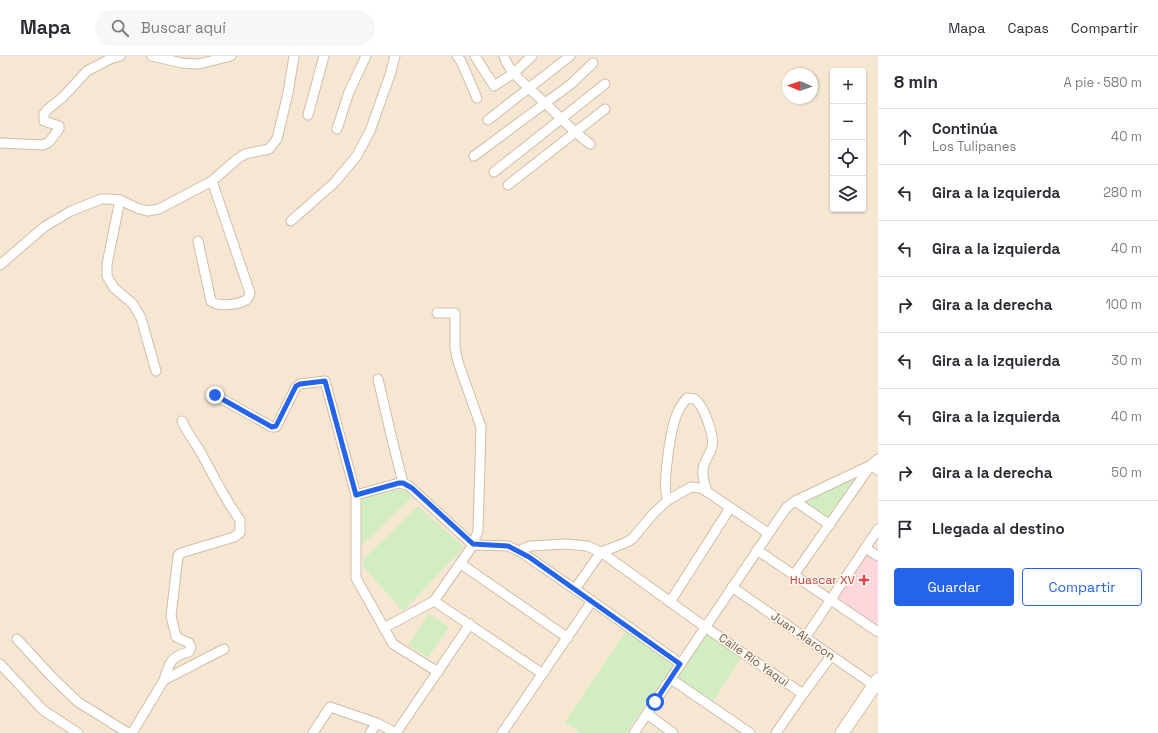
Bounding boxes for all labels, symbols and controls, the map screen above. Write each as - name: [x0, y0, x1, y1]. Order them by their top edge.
- search box: [95, 10, 375, 46]
- text: Mapa: [20, 15, 71, 40]
- icon: search: [109, 17, 131, 39]
- text: Buscar aquí: [141, 18, 226, 37]
- text: Mapa: [948, 19, 985, 37]
- text: Capas: [1007, 19, 1049, 37]
- text: Compartir: [1071, 19, 1138, 37]
- north arrow: [782, 68, 818, 104]
- map controls: [830, 68, 866, 212]
- button: +: [830, 68, 866, 104]
- text: 8 min: [894, 71, 938, 93]
- text: A pie · 580 m: [1064, 74, 1142, 91]
- button: −: [830, 104, 866, 140]
- text: Continúa: [932, 119, 998, 138]
- icon: ahead: [894, 126, 916, 148]
- text: 40 m: [1111, 128, 1142, 145]
- text: Los Tulipanes: [932, 138, 1016, 155]
- button: locate: [830, 140, 866, 176]
- button: layers: [830, 176, 866, 212]
- icon: left: [894, 182, 916, 204]
- text: Gira a la izquierda: [932, 183, 1060, 202]
- text: 280 m: [1103, 184, 1142, 201]
- icon: left: [894, 238, 916, 260]
- text: Gira a la izquierda: [932, 239, 1060, 258]
- text: 40 m: [1111, 240, 1142, 257]
- icon: right: [894, 294, 916, 316]
- text: Gira a la derecha: [932, 295, 1052, 314]
- text: 100 m: [1105, 296, 1142, 313]
- icon: left: [894, 350, 916, 372]
- text: Gira a la izquierda: [932, 351, 1060, 370]
- text: 30 m: [1111, 352, 1142, 369]
- route end: [206, 386, 224, 404]
- icon: left: [894, 406, 916, 428]
- text: Gira a la izquierda: [932, 407, 1060, 426]
- text: 40 m: [1111, 408, 1142, 425]
- icon: right: [894, 462, 916, 484]
- text: Gira a la derecha: [932, 463, 1052, 482]
- text: 50 m: [1111, 464, 1142, 481]
- icon: arrive: [894, 518, 916, 540]
- text: Llegada al destino: [932, 519, 1065, 538]
- button: Guardar: [894, 568, 1014, 606]
- button: Compartir: [1022, 568, 1142, 606]
- place label: Huascar XV: [790, 572, 856, 588]
- marker: Huascar XV: [858, 574, 870, 586]
- street label: Juan Alarcon: [768, 608, 838, 664]
- street label: Calle Rio Yaqui: [716, 630, 792, 690]
- route start: [646, 693, 664, 711]

